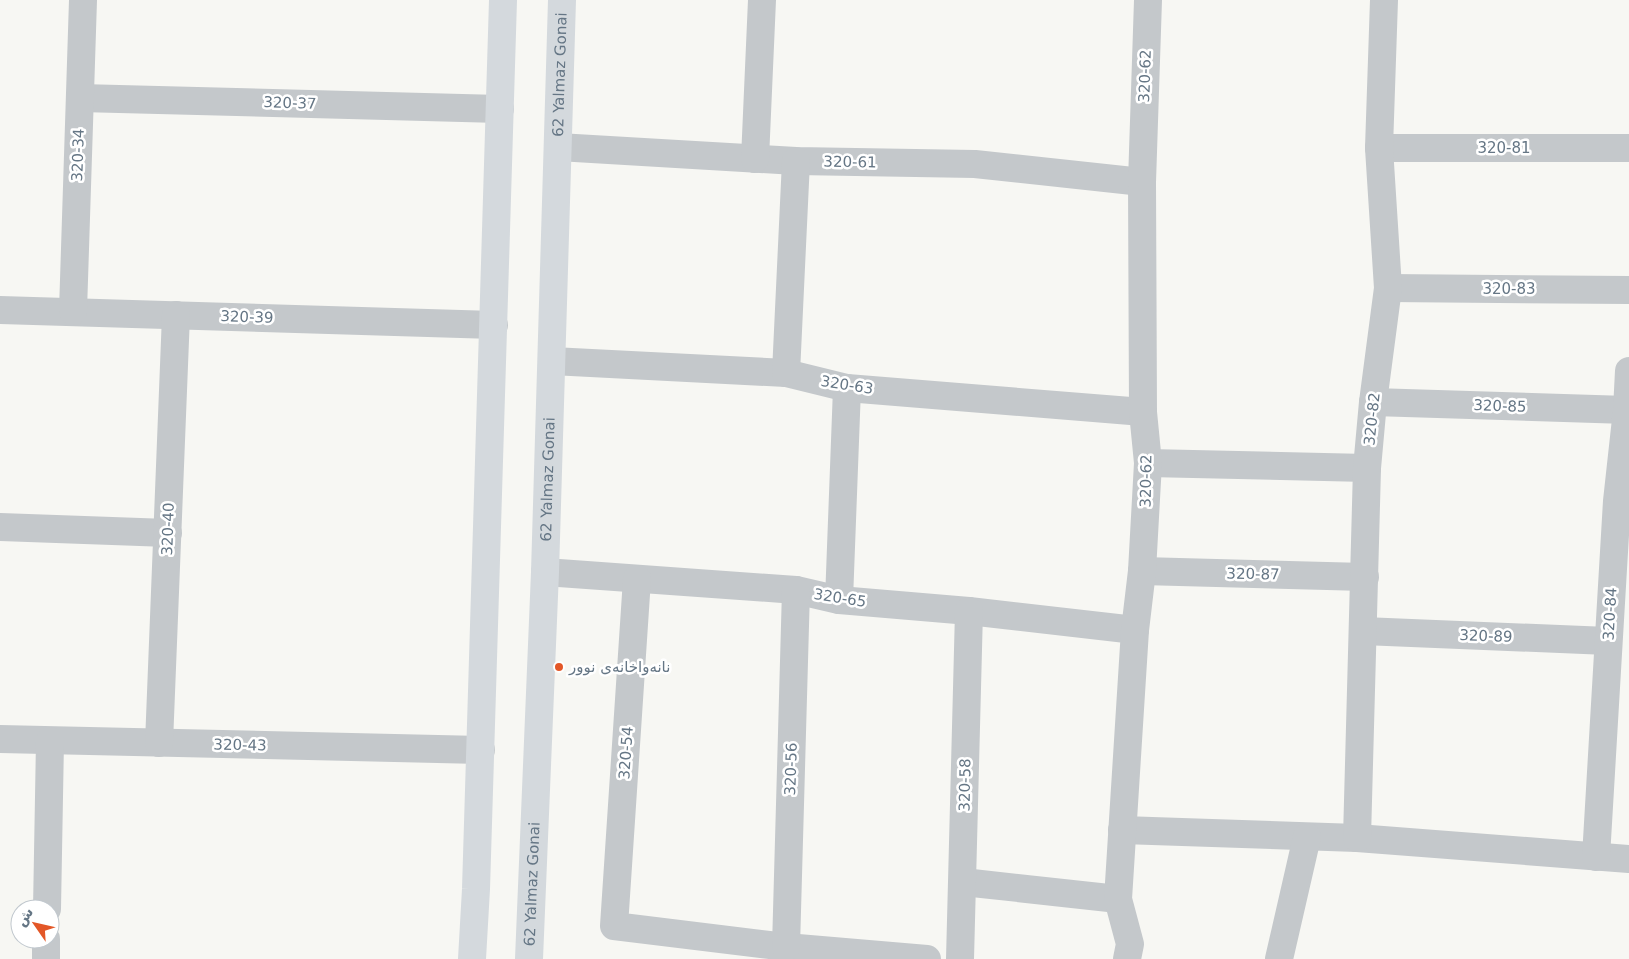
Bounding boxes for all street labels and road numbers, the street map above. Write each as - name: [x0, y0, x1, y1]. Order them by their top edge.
- street label: 62 Yalmaz Gonai: [549, 12, 571, 137]
- street label: 320-62: [1135, 49, 1155, 103]
- street label: 320-37: [263, 93, 317, 113]
- street label: 320-34: [68, 128, 88, 182]
- street label: 320-81: [1477, 139, 1531, 157]
- street label: 320-61: [823, 153, 877, 171]
- street label: 320-83: [1482, 280, 1536, 298]
- street label: 320-39: [220, 307, 274, 327]
- street label: 320-63: [819, 372, 875, 398]
- street label: 320-82: [1360, 392, 1384, 446]
- street label: 320-85: [1473, 396, 1527, 416]
- street label: 62 Yalmaz Gonai: [537, 417, 559, 542]
- street label: 320-62: [1137, 454, 1155, 508]
- street label: 320-40: [158, 502, 178, 556]
- street label: 320-87: [1226, 565, 1280, 583]
- street label: 320-65: [812, 585, 868, 611]
- street label: 320-84: [1600, 587, 1620, 641]
- street label: 320-89: [1459, 626, 1513, 646]
- street label: 320-54: [615, 726, 637, 780]
- street label: 320-43: [213, 736, 267, 754]
- street label: 320-56: [781, 742, 801, 796]
- street label: 320-58: [956, 758, 974, 812]
- street label: 62 Yalmaz Gonai: [521, 821, 544, 947]

